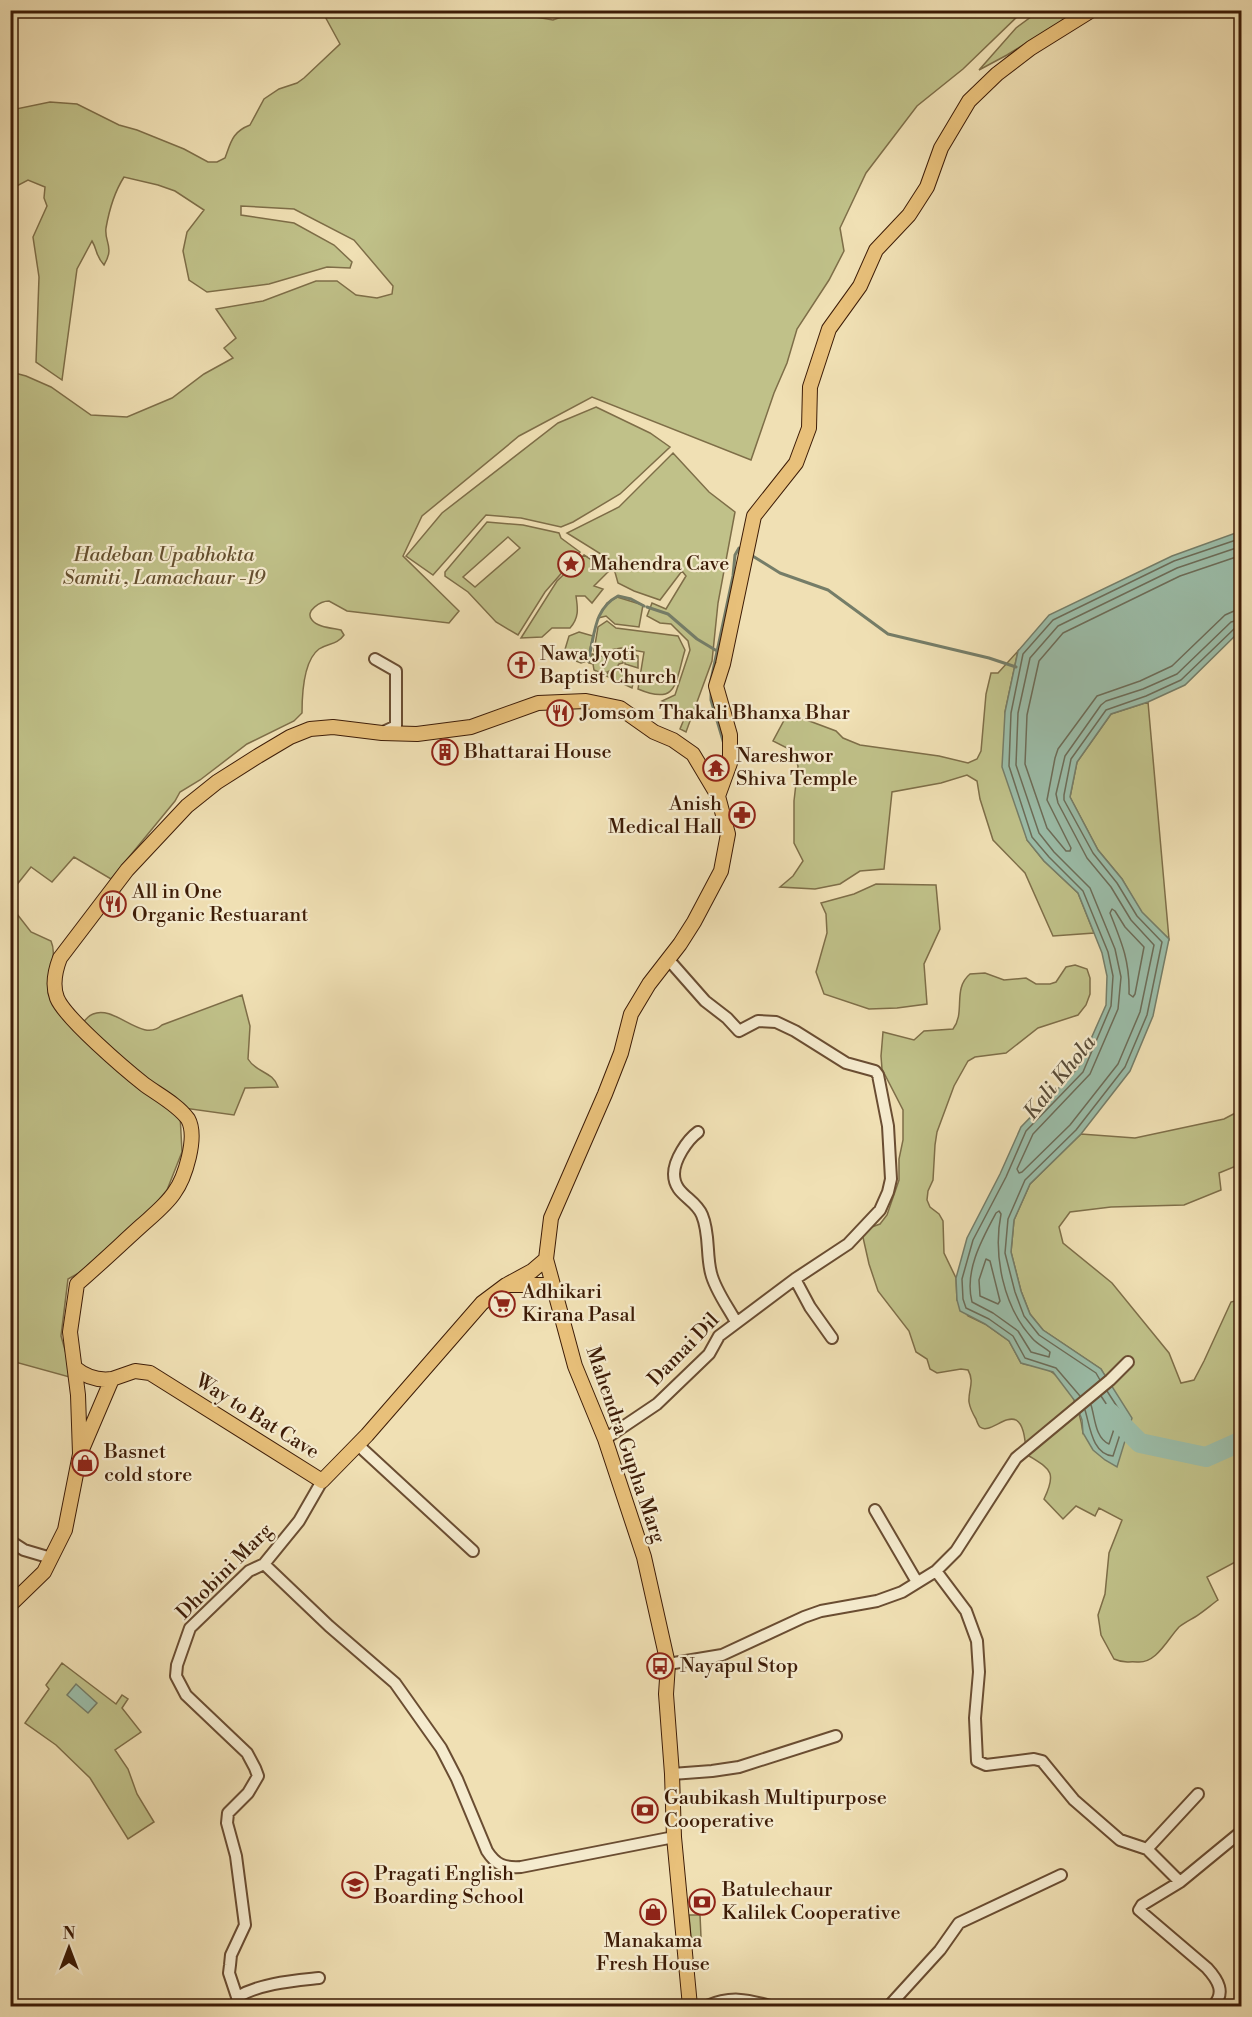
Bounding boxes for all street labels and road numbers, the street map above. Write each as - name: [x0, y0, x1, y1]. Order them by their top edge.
- street label: Damai Dil: [643, 1308, 725, 1392]
- street label: Mahendra Gupha Marg: [580, 1343, 671, 1547]
- street label: Way to Bat Cave: [189, 1368, 324, 1465]
- street label: Dhobini Marg: [172, 1518, 279, 1625]

